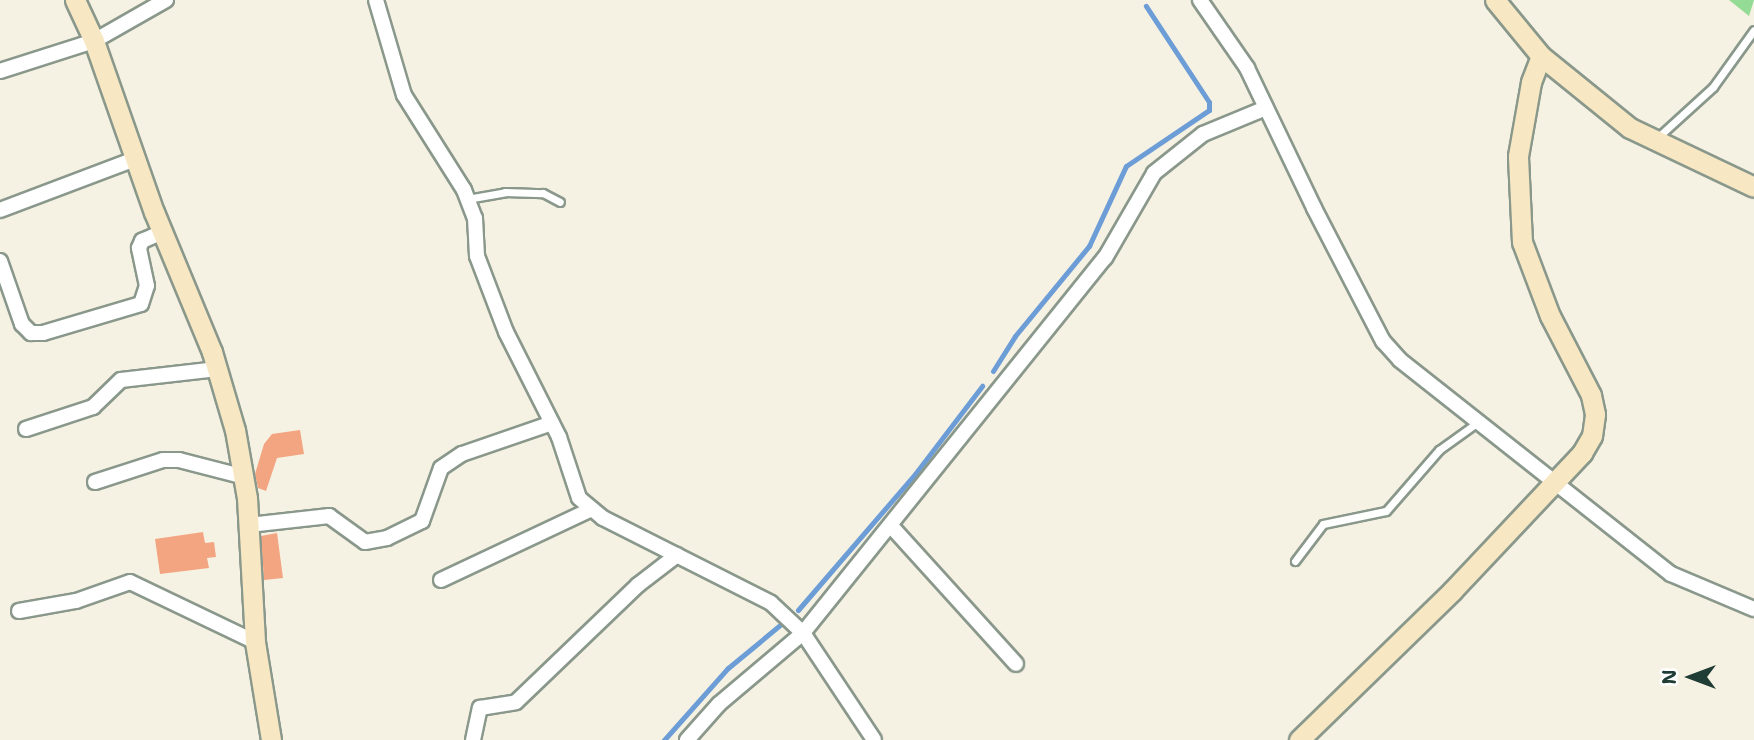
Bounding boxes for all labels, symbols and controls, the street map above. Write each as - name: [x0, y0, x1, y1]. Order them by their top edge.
- north arrow: [1656, 642, 1726, 712]
- text: N: [1657, 669, 1682, 685]

